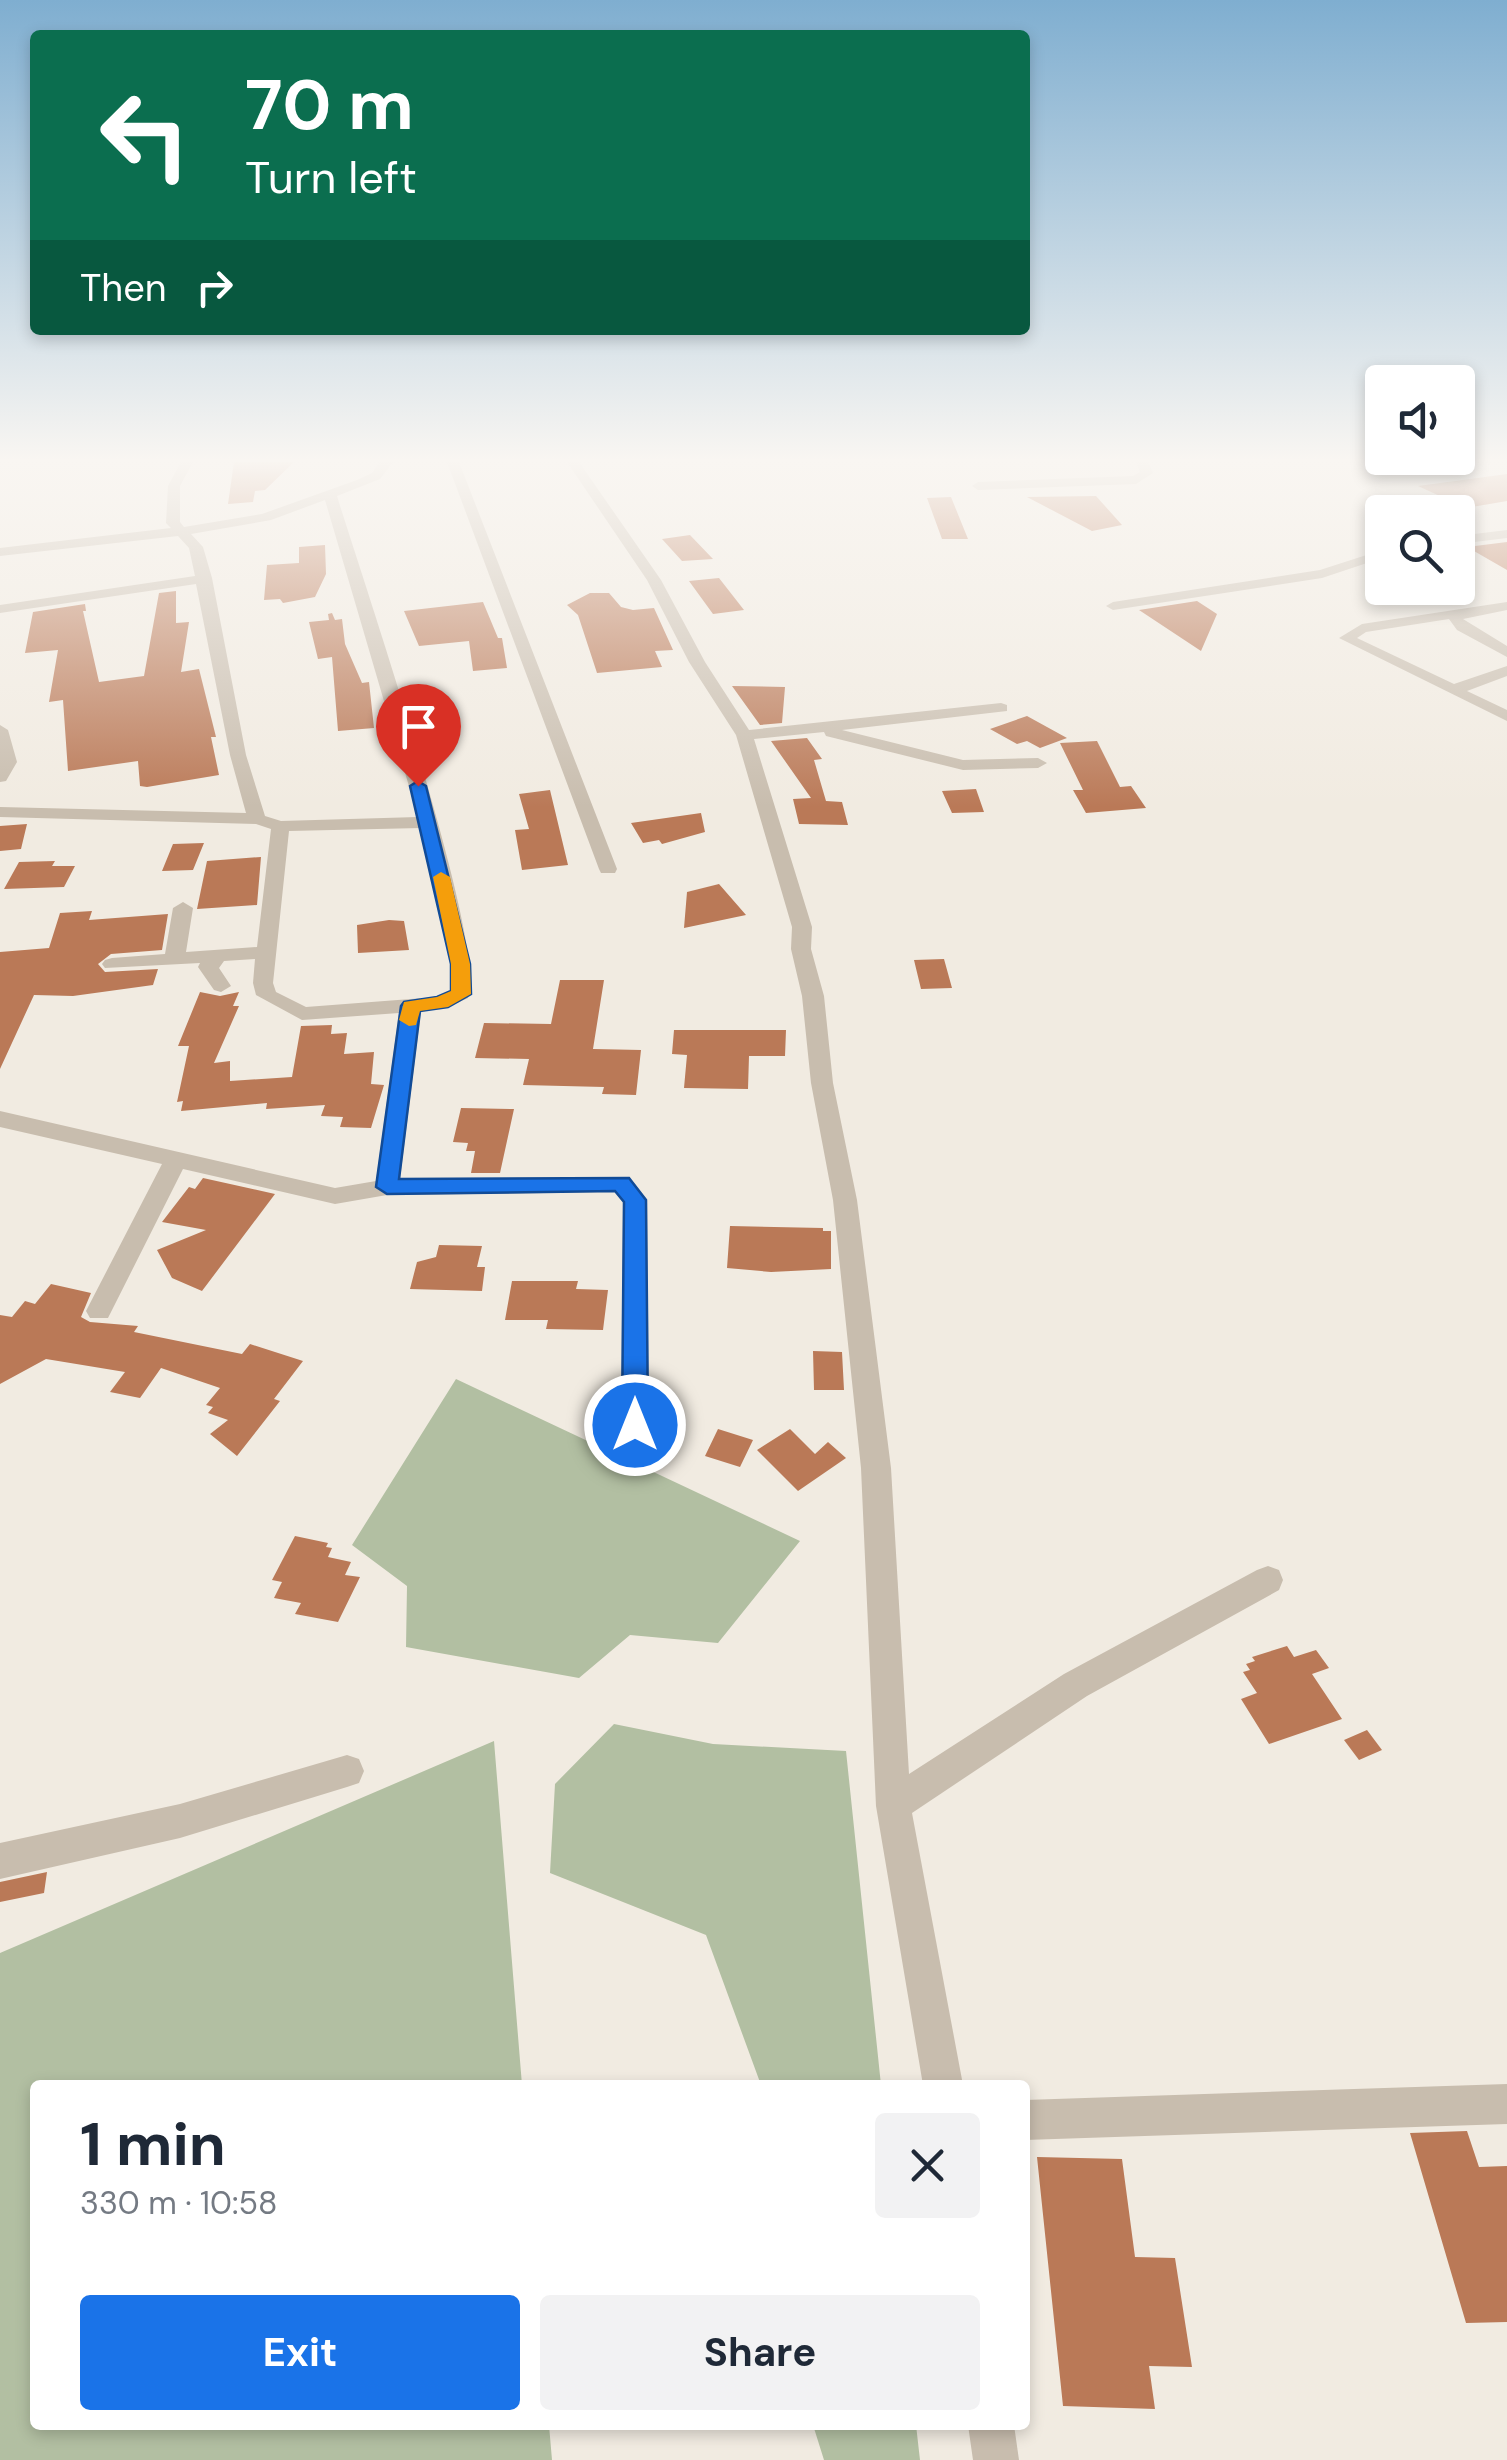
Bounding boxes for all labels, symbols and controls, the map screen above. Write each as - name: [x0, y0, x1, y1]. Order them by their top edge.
- text: 70 m: [245, 60, 414, 151]
- icon: left: [80, 70, 210, 200]
- text: Turn left: [245, 148, 417, 207]
- icon: right: [187, 260, 242, 315]
- text: Then: [80, 263, 167, 313]
- map controls: [1365, 365, 1475, 605]
- button: sound: [1365, 365, 1475, 475]
- button: search: [1365, 495, 1475, 605]
- pin: [376, 684, 461, 787]
- icon: arrive: [391, 699, 446, 754]
- position arrow: [583, 1373, 687, 1477]
- text: 1 min: [80, 2105, 226, 2184]
- button: close: [875, 2113, 980, 2218]
- text: 330 m · 10:58: [80, 2182, 277, 2224]
- button: Exit: [80, 2295, 520, 2410]
- button: Share: [540, 2295, 980, 2410]

